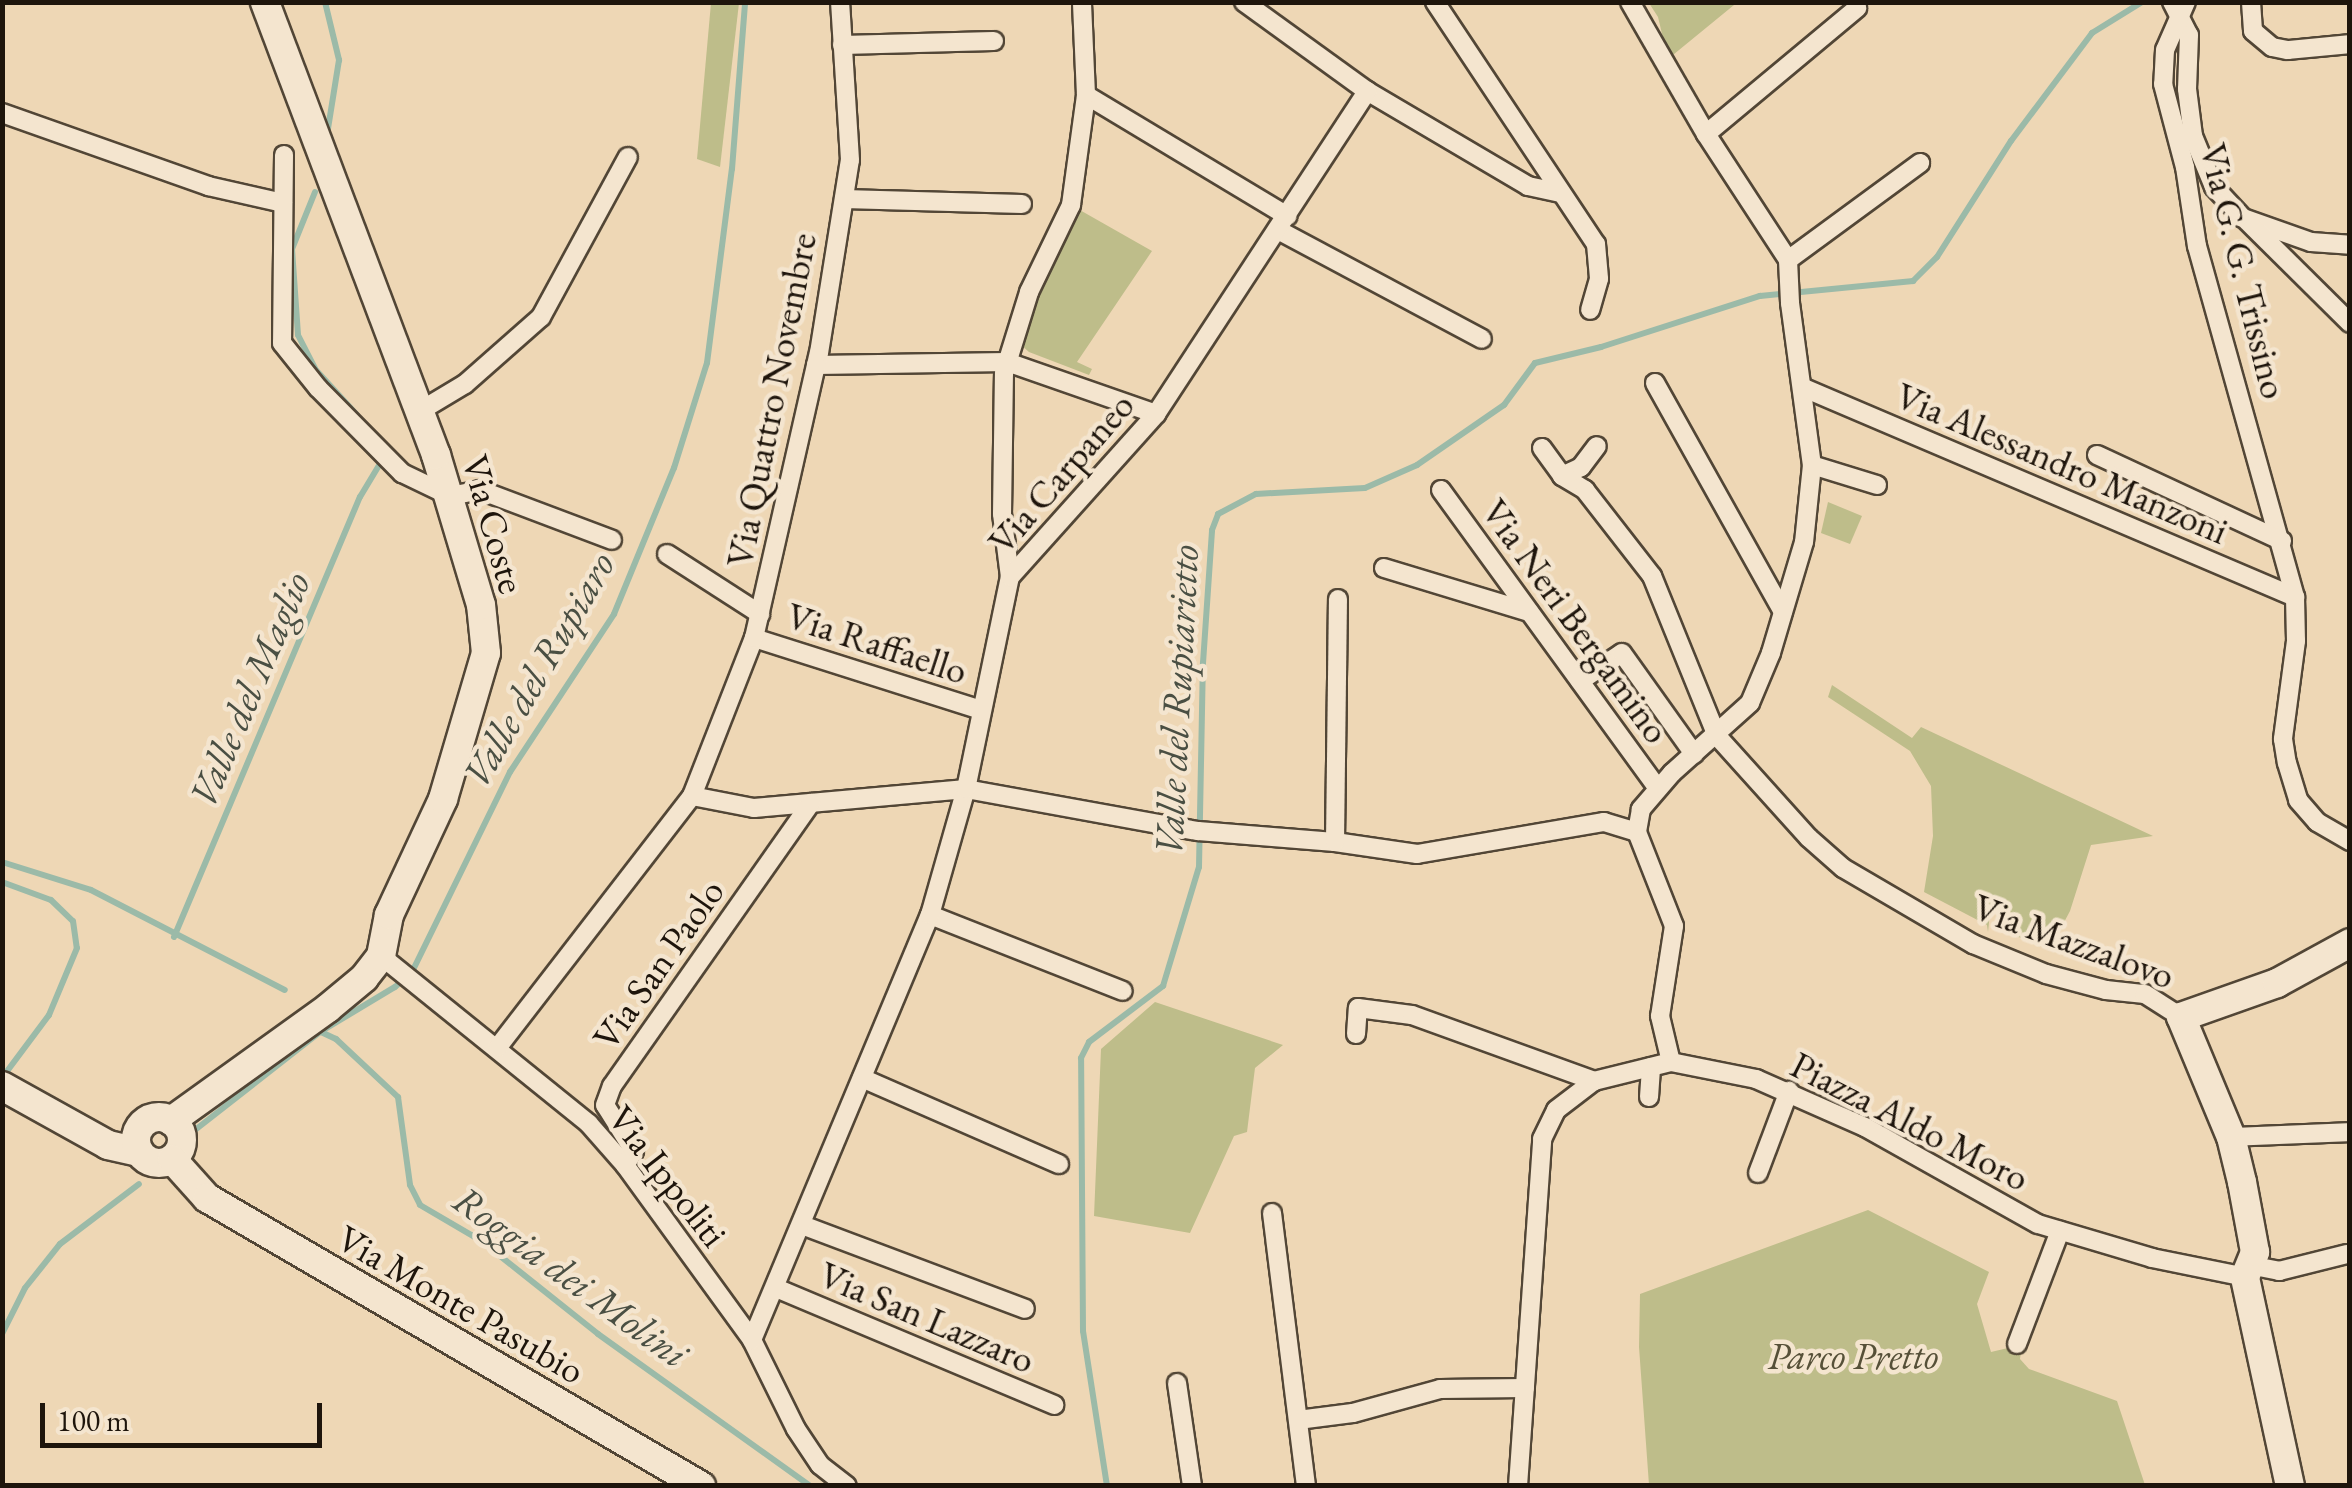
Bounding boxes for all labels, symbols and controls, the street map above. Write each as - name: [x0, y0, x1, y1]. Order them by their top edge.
- street label: Via G. G. Trissino: [2190, 139, 2298, 403]
- street label: Via Quattro Novembre: [716, 229, 826, 571]
- street label: Via Alessandro Manzoni: [1889, 372, 2235, 554]
- street label: Via Carpaneo: [978, 383, 1144, 563]
- street label: Via Coste: [453, 450, 535, 598]
- street label: Via Neri Bergamino: [1472, 490, 1680, 752]
- water label: Valle del Rupiaro: [451, 543, 625, 795]
- water label: Valle del Rupiarietto: [1144, 543, 1208, 857]
- water label: Valle del Maglio: [178, 565, 320, 813]
- street label: Via Raffaello: [781, 592, 973, 694]
- street label: Via San Paolo: [583, 870, 733, 1058]
- street label: Via Mazzalovo: [1967, 884, 2181, 998]
- street label: Piazza Aldo Moro: [1783, 1041, 2037, 1201]
- street label: Via Ippoliti: [599, 1096, 737, 1256]
- water label: Roggia dei Molini: [444, 1175, 698, 1377]
- street label: Via Monte Pasubio: [329, 1215, 593, 1393]
- street label: Via San Lazzaro: [813, 1251, 1041, 1383]
- park label: Parco Pretto: [1768, 1333, 1938, 1379]
- scale bar: [45, 1383, 328, 1445]
- text: 100 m: [57, 1401, 130, 1440]

